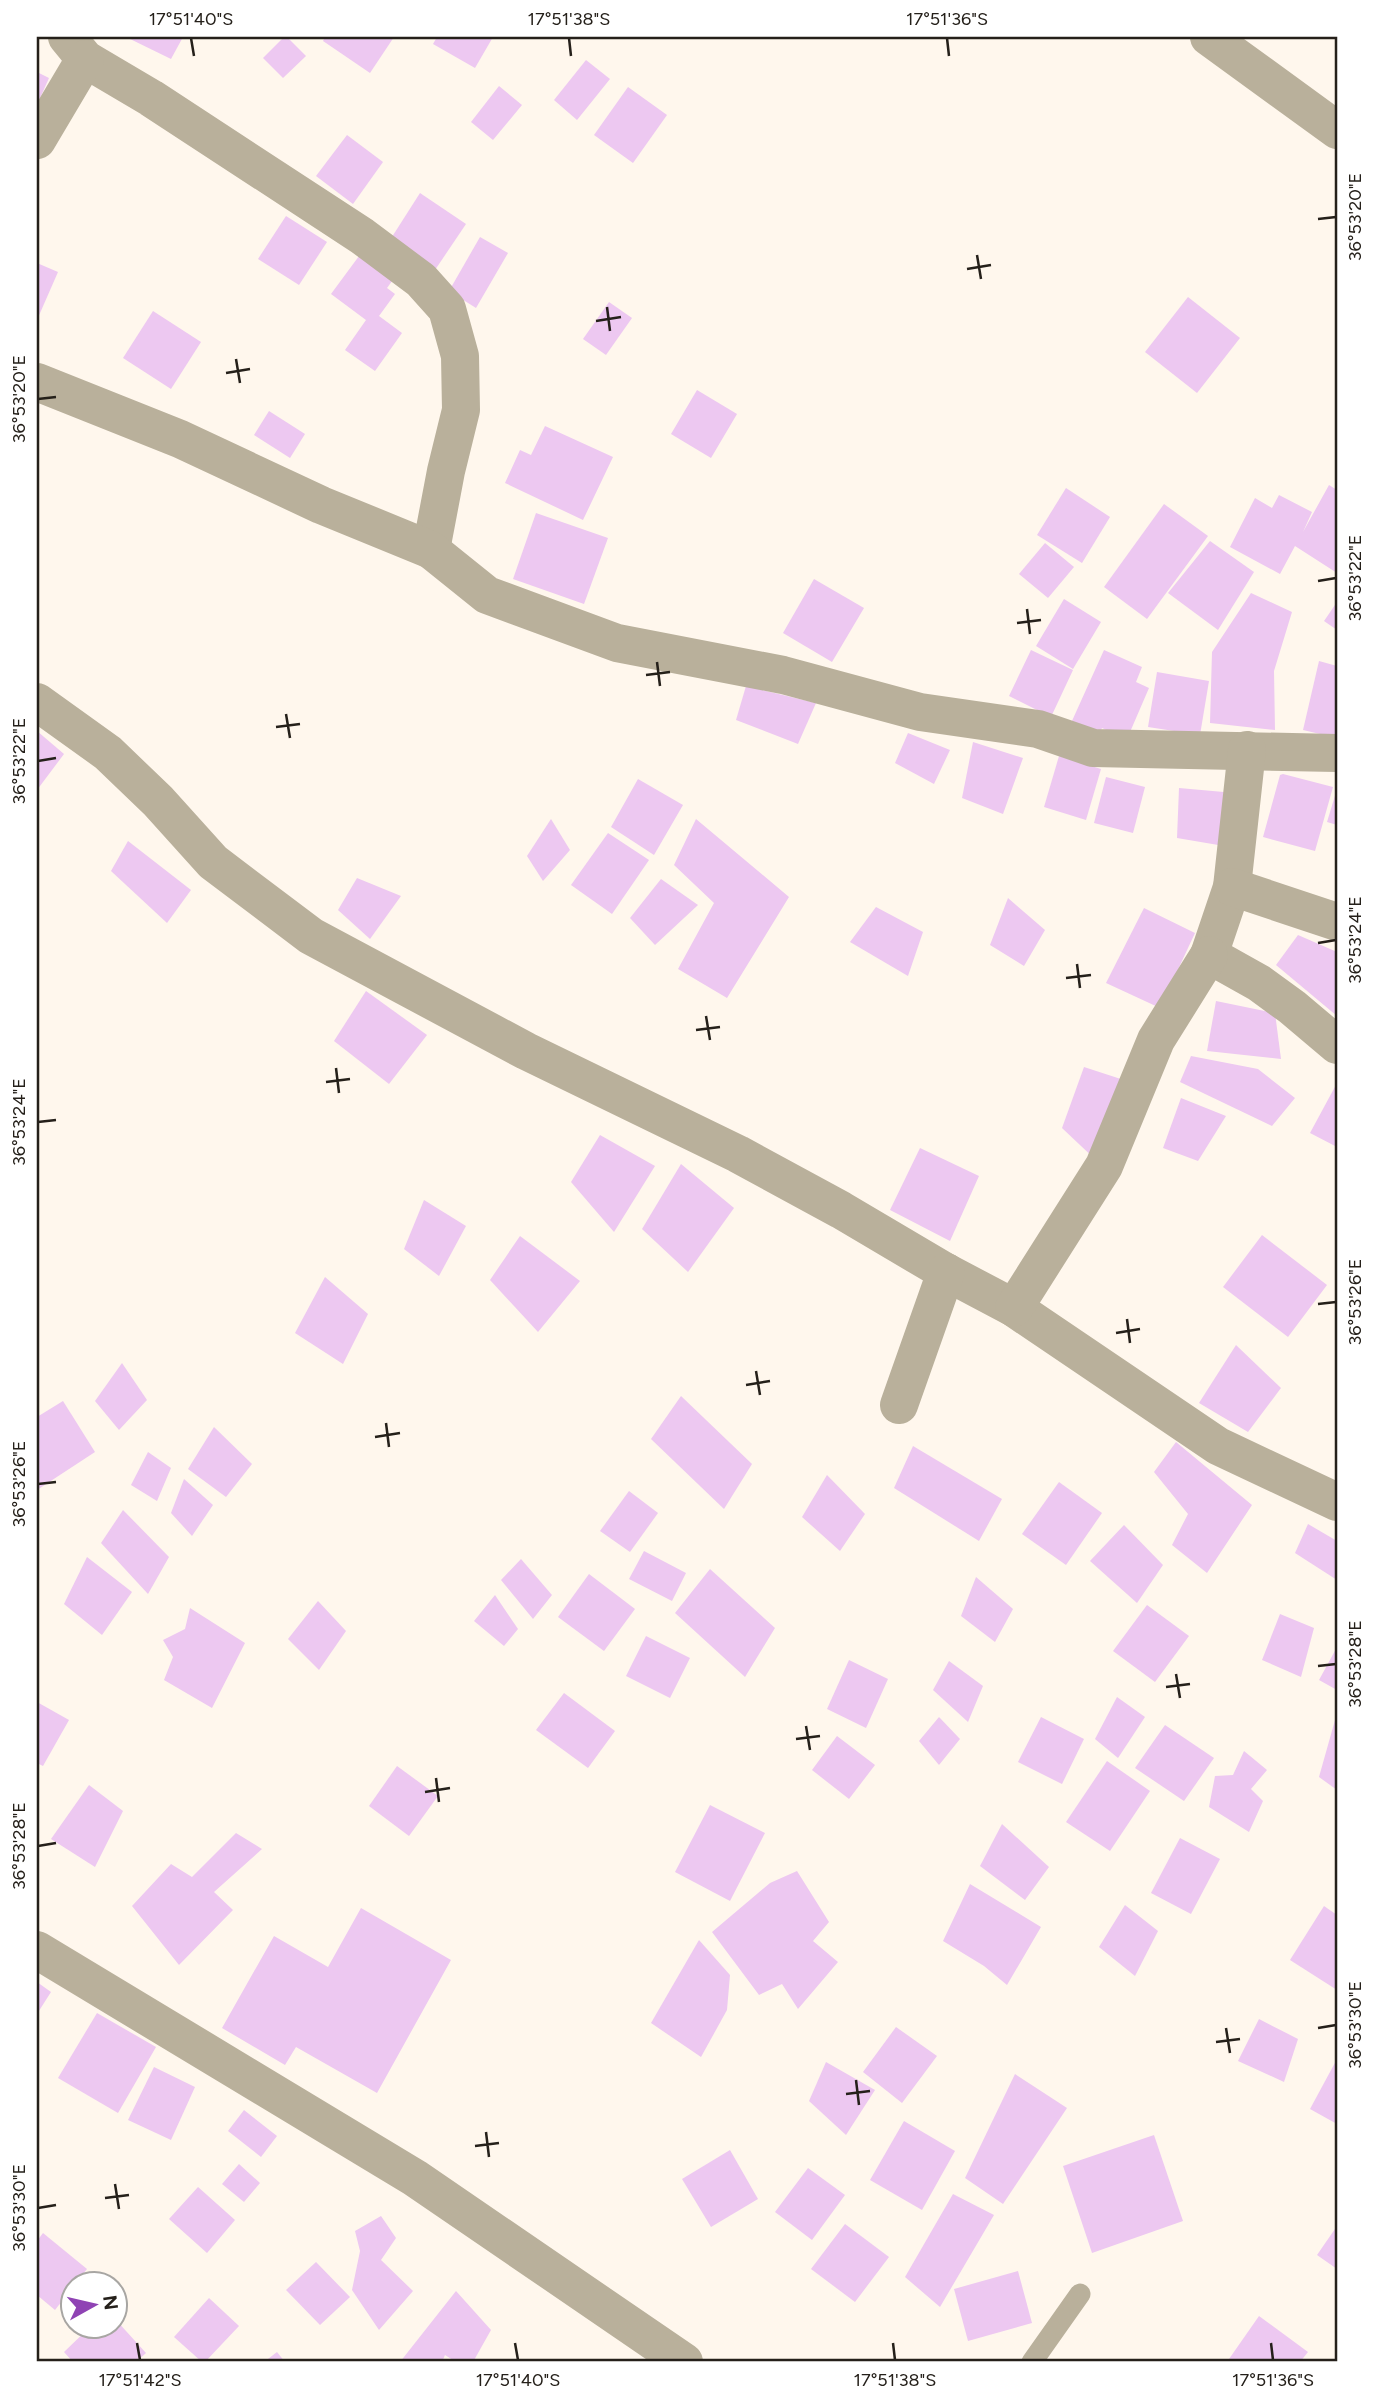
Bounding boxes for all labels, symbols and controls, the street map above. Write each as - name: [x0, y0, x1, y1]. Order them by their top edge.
- text: 17°51'40"S: [149, 8, 233, 30]
- text: 17°51'38"S: [528, 8, 610, 30]
- text: 17°51'36"S: [906, 8, 988, 30]
- text: 36°53'20"E: [1344, 173, 1366, 261]
- text: 36°53'20"E: [8, 355, 30, 443]
- text: 36°53'22"E: [1344, 535, 1366, 621]
- text: 36°53'22"E: [8, 718, 30, 804]
- text: 36°53'24"E: [1344, 896, 1366, 984]
- text: 36°53'24"E: [8, 1078, 30, 1166]
- text: 36°53'26"E: [1344, 1258, 1366, 1346]
- text: 36°53'26"E: [8, 1440, 30, 1528]
- text: 36°53'28"E: [1344, 1620, 1366, 1708]
- text: 36°53'28"E: [8, 1802, 30, 1890]
- text: 36°53'30"E: [1344, 1981, 1366, 2069]
- text: 36°53'30"E: [8, 2164, 30, 2252]
- north arrow: [60, 2270, 130, 2340]
- text: N: [98, 2294, 123, 2312]
- text: 17°51'42"S: [98, 2369, 182, 2391]
- text: 17°51'40"S: [476, 2369, 560, 2391]
- text: 17°51'38"S: [854, 2369, 936, 2391]
- text: 17°51'36"S: [1232, 2369, 1314, 2391]

